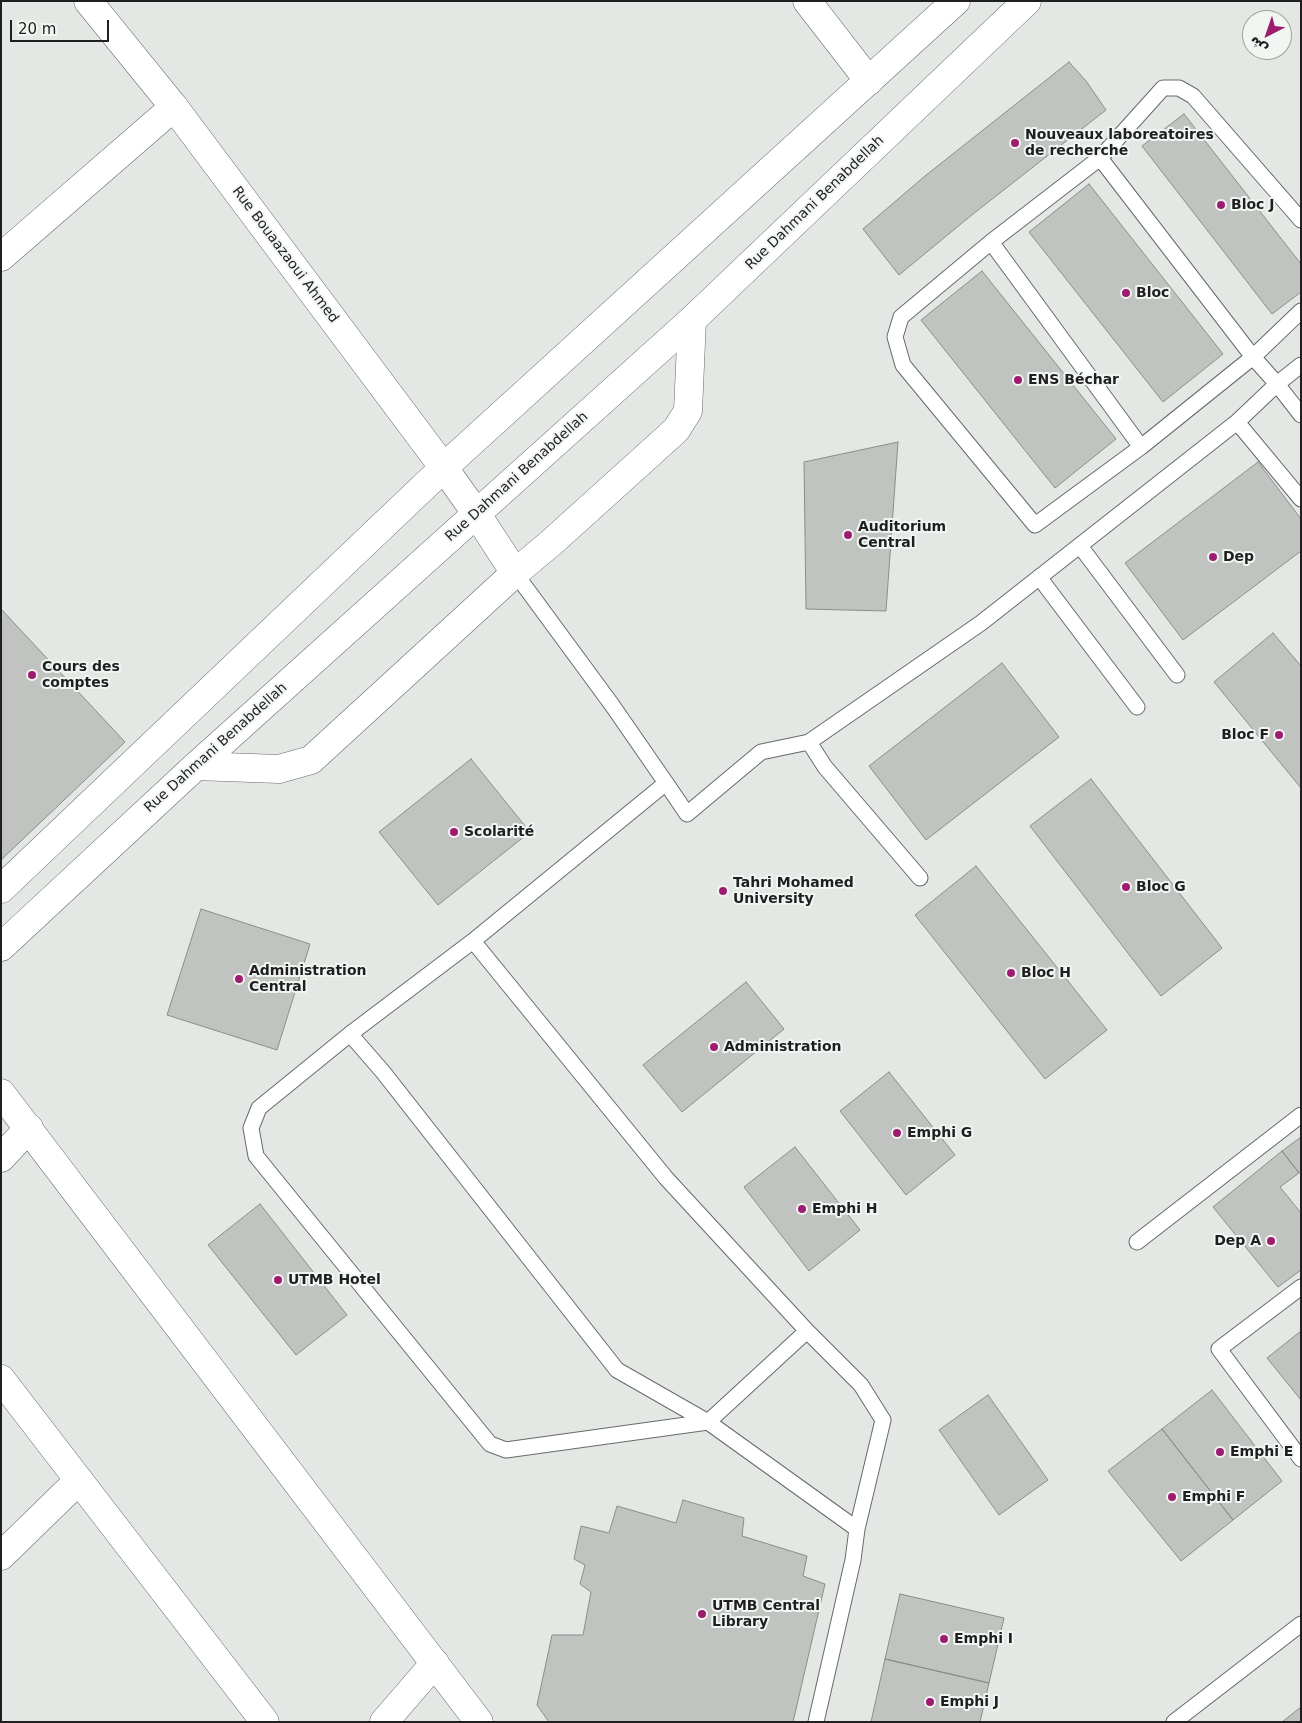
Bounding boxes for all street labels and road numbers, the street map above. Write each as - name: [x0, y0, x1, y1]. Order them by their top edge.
- street label: Rue Dahmani Benabdellah: [742, 132, 888, 274]
- street label: Rue Bouaazaoui Ahmed: [228, 183, 342, 327]
- street label: Rue Dahmani Benabdellah: [442, 409, 592, 545]
- street label: Rue Dahmani Benabdellah: [141, 680, 291, 816]

